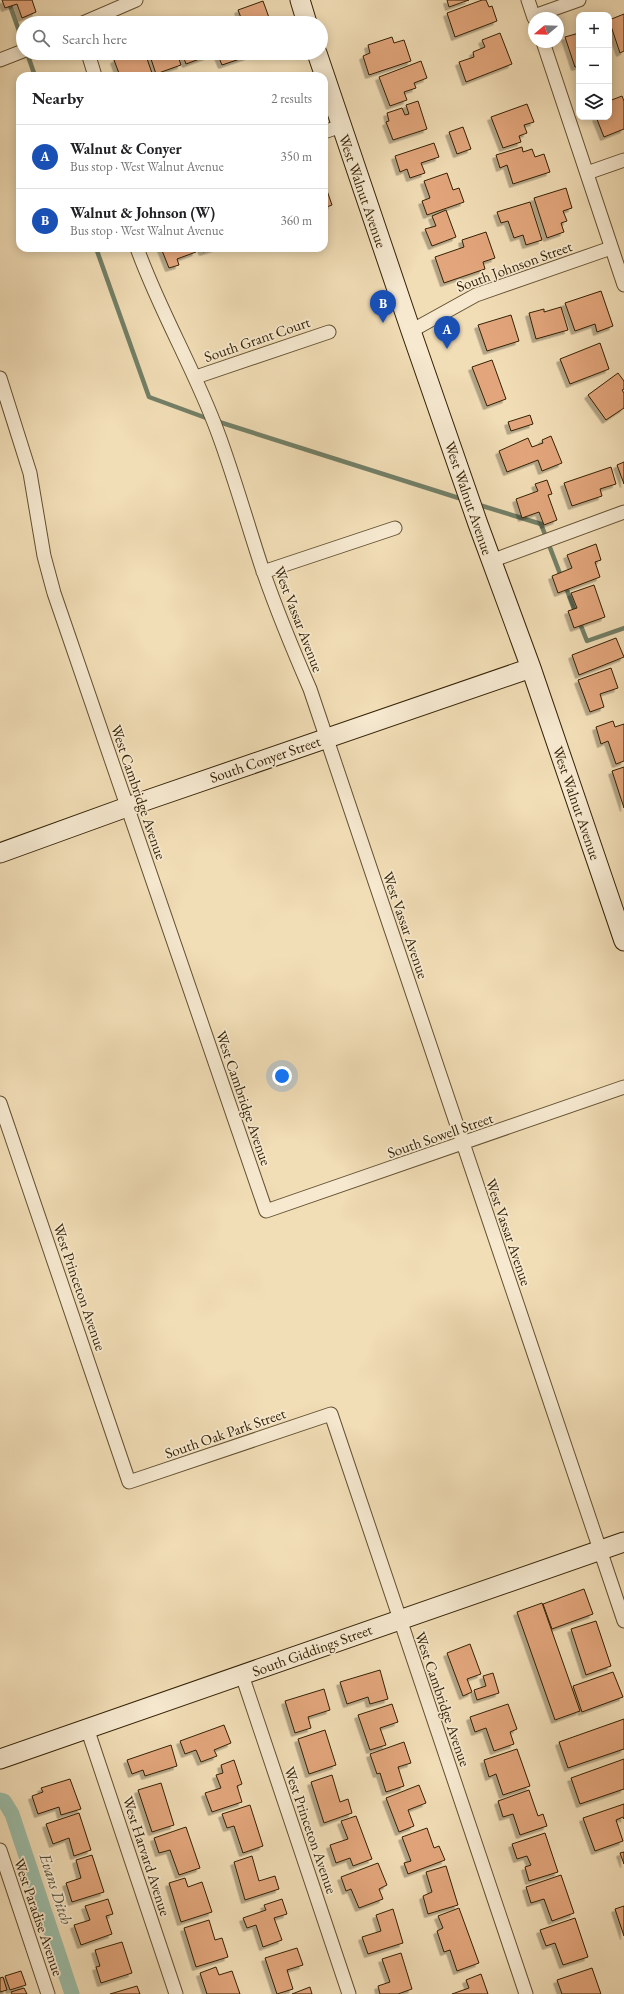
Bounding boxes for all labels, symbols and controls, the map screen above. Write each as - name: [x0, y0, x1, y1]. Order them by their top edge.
- north arrow: [528, 12, 564, 48]
- map controls: [576, 12, 612, 120]
- button: +: [576, 12, 612, 48]
- search box: [16, 16, 328, 60]
- icon: search: [30, 27, 52, 49]
- text: Search here: [62, 29, 127, 48]
- button: −: [576, 48, 612, 84]
- button: layers: [576, 84, 612, 120]
- text: Nearby: [32, 87, 84, 109]
- text: 2 results: [271, 90, 312, 107]
- street label: West Walnut Avenue: [335, 132, 391, 251]
- text: Walnut & Conyer: [70, 139, 182, 158]
- text: A: [40, 148, 50, 165]
- text: 350 m: [281, 148, 312, 165]
- text: Bus stop · West Walnut Avenue: [70, 158, 224, 175]
- text: Walnut & Johnson (W): [70, 203, 215, 222]
- text: B: [41, 212, 49, 229]
- text: 360 m: [281, 212, 312, 229]
- text: Bus stop · West Walnut Avenue: [70, 222, 224, 239]
- street label: South Johnson Street: [454, 236, 575, 296]
- pin: B: [370, 290, 396, 323]
- street label: South Grant Court: [201, 312, 313, 366]
- pin: A: [434, 316, 460, 349]
- street label: West Walnut Avenue: [441, 439, 497, 558]
- street label: West Vassar Avenue: [270, 563, 328, 675]
- street label: West Cambridge Avenue: [107, 722, 171, 862]
- street label: South Conyer Street: [207, 731, 323, 787]
- street label: West Walnut Avenue: [549, 744, 605, 863]
- street label: West Vassar Avenue: [379, 869, 433, 981]
- street label: West Cambridge Avenue: [212, 1028, 276, 1168]
- your location: [272, 1066, 292, 1086]
- street label: South Sowell Street: [385, 1108, 496, 1162]
- street label: West Vassar Avenue: [482, 1176, 536, 1288]
- street label: West Princeton Avenue: [49, 1221, 111, 1353]
- street label: South Oak Park Street: [162, 1403, 288, 1463]
- street label: South Giddings Street: [249, 1619, 375, 1681]
- street label: West Cambridge Avenue: [411, 1629, 475, 1769]
- street label: West Princeton Avenue: [280, 1764, 342, 1896]
- street label: West Harvard Avenue: [119, 1794, 175, 1918]
- water label: Evans Ditch: [34, 1850, 77, 1927]
- street label: West Paradise Avenue: [10, 1856, 68, 1978]

